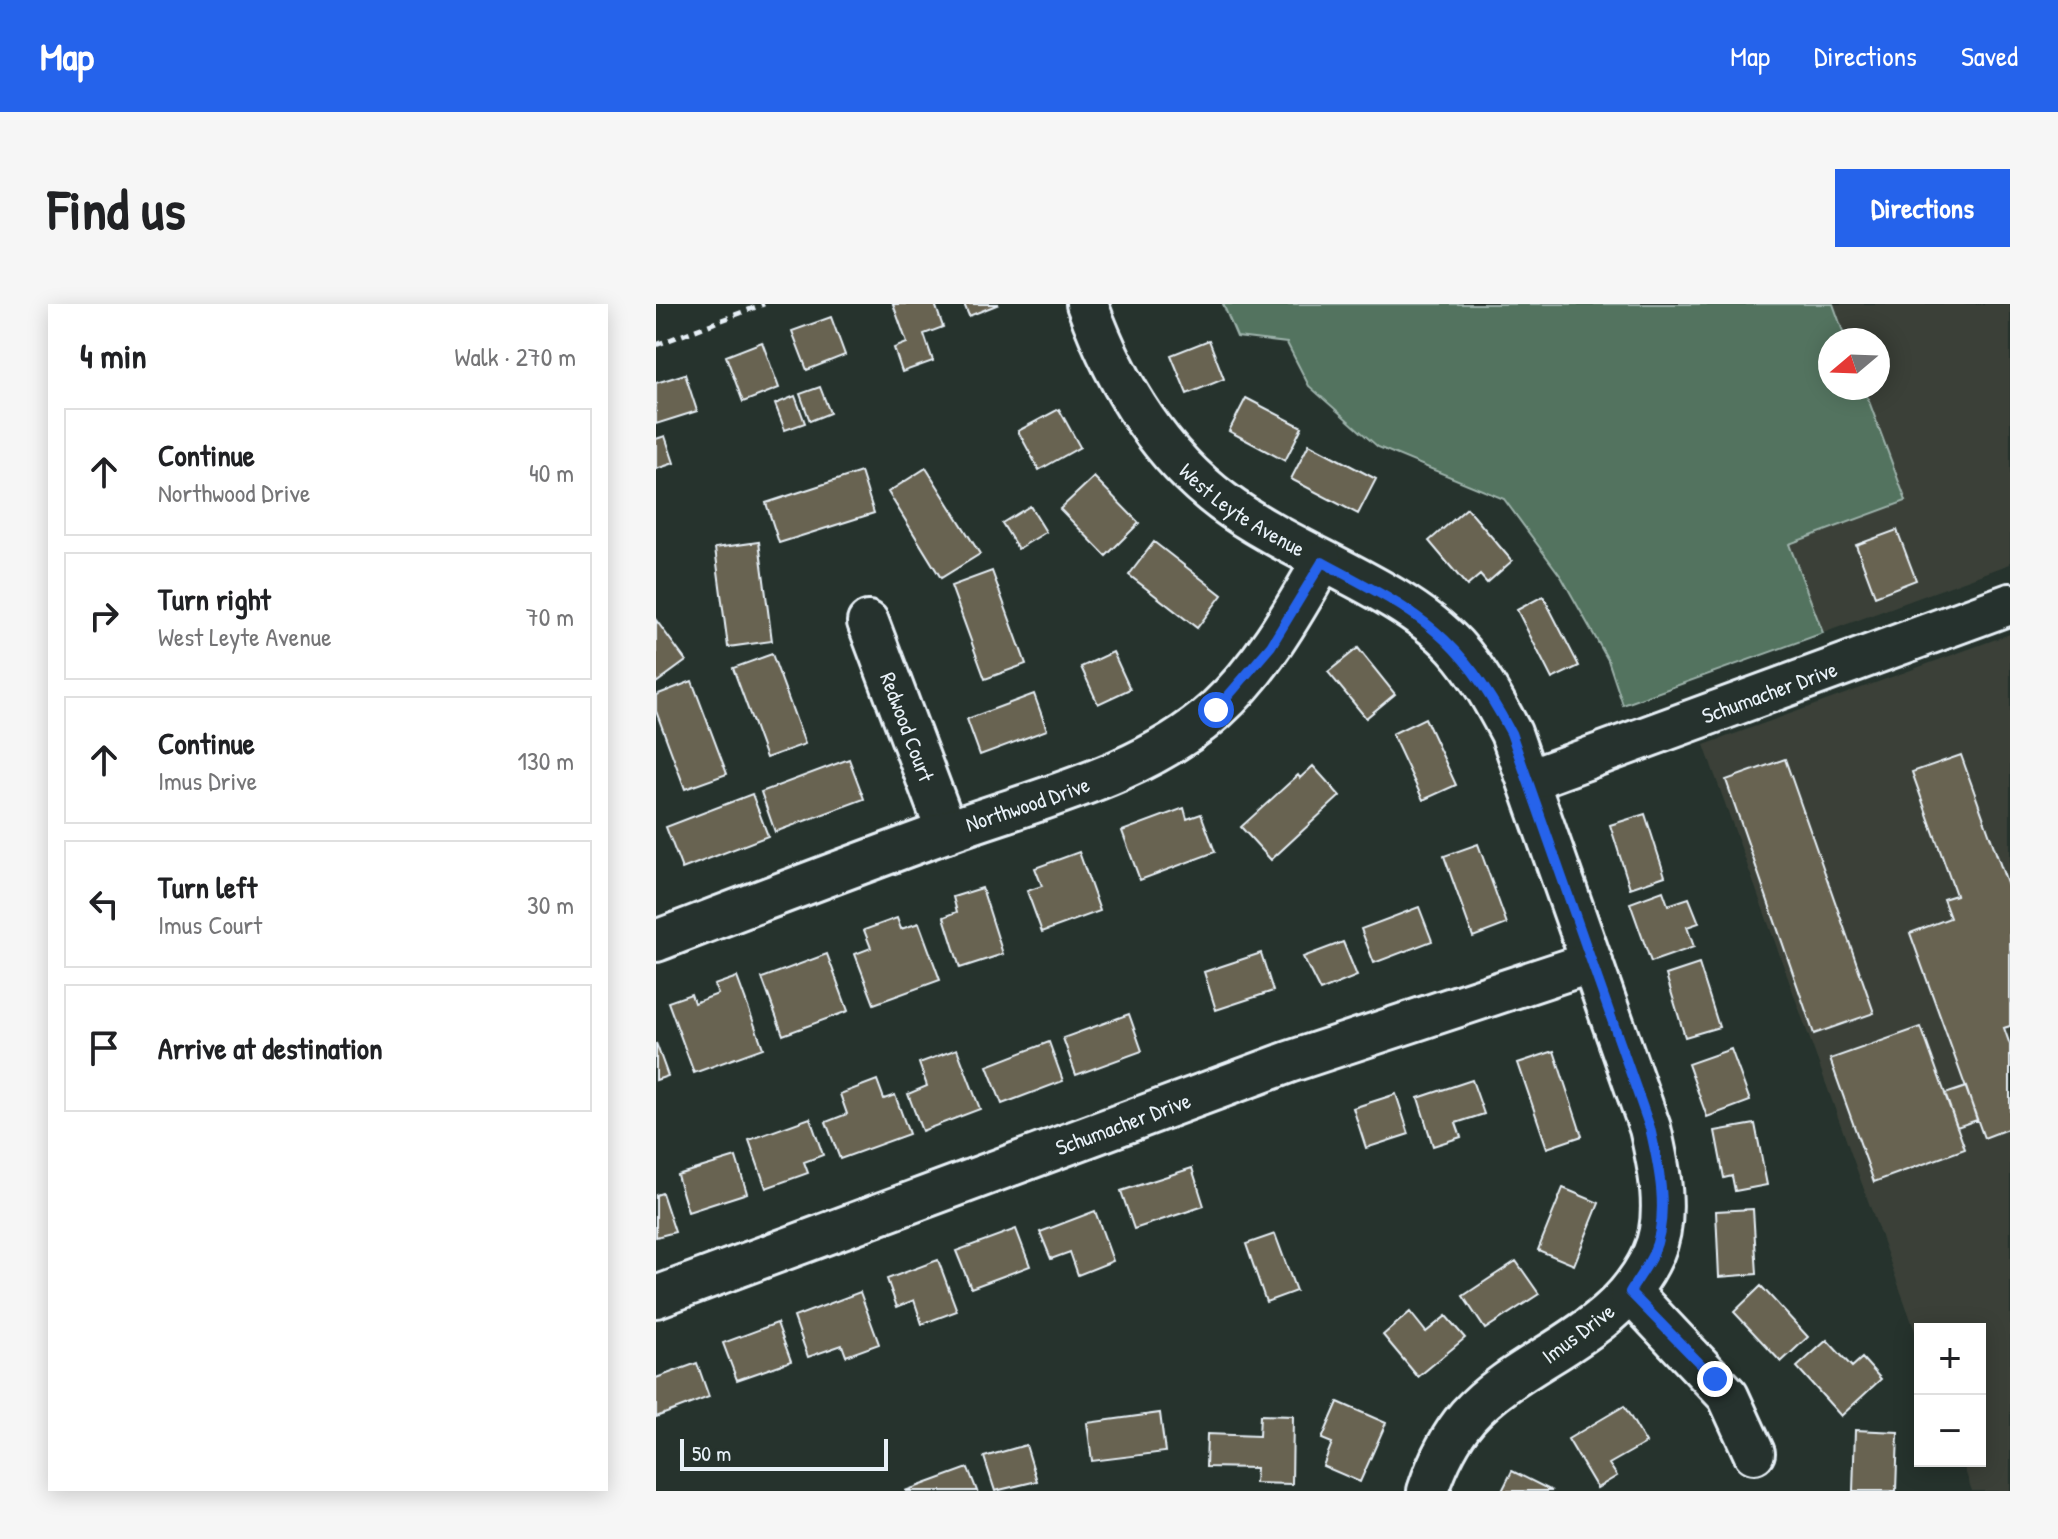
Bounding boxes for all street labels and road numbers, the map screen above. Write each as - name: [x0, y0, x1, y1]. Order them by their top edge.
- street label: West Leyte Avenue: [1172, 456, 1310, 564]
- street label: Schumacher Drive: [1698, 653, 1841, 730]
- street label: Redwood Court: [873, 668, 942, 786]
- street label: Northwood Drive: [962, 769, 1094, 839]
- street label: Schumacher Drive: [1051, 1085, 1195, 1162]
- street label: Imus Drive: [1535, 1296, 1621, 1370]

